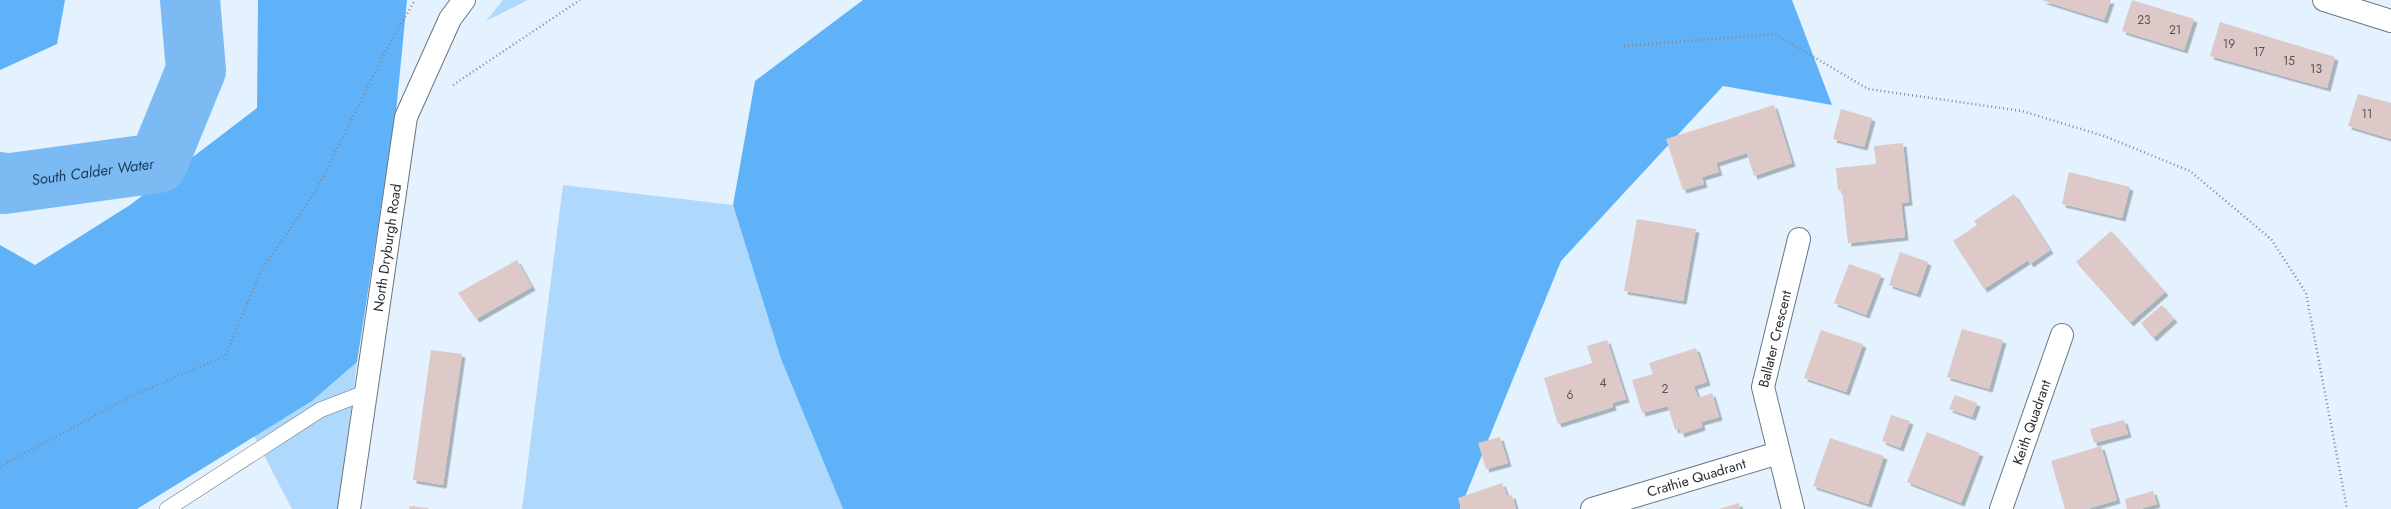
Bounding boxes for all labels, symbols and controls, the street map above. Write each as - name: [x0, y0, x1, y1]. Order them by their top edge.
- house number: 23: [2137, 11, 2151, 29]
- house number: 21: [2169, 21, 2181, 39]
- house number: 19: [2223, 35, 2235, 53]
- house number: 17: [2253, 43, 2266, 61]
- house number: 15: [2283, 52, 2295, 70]
- house number: 13: [2310, 60, 2322, 78]
- house number: 11: [2362, 105, 2372, 123]
- water label: South Calder Water: [30, 153, 156, 191]
- street label: North Dryburgh Road: [368, 183, 406, 313]
- street label: Ballater Crescent: [1753, 288, 1796, 390]
- house number: 4: [1600, 374, 1607, 392]
- street label: Keith Quadrant: [2007, 376, 2056, 467]
- house number: 2: [1662, 380, 1669, 398]
- house number: 6: [1567, 386, 1574, 404]
- street label: Crathie Quadrant: [1644, 453, 1749, 502]

